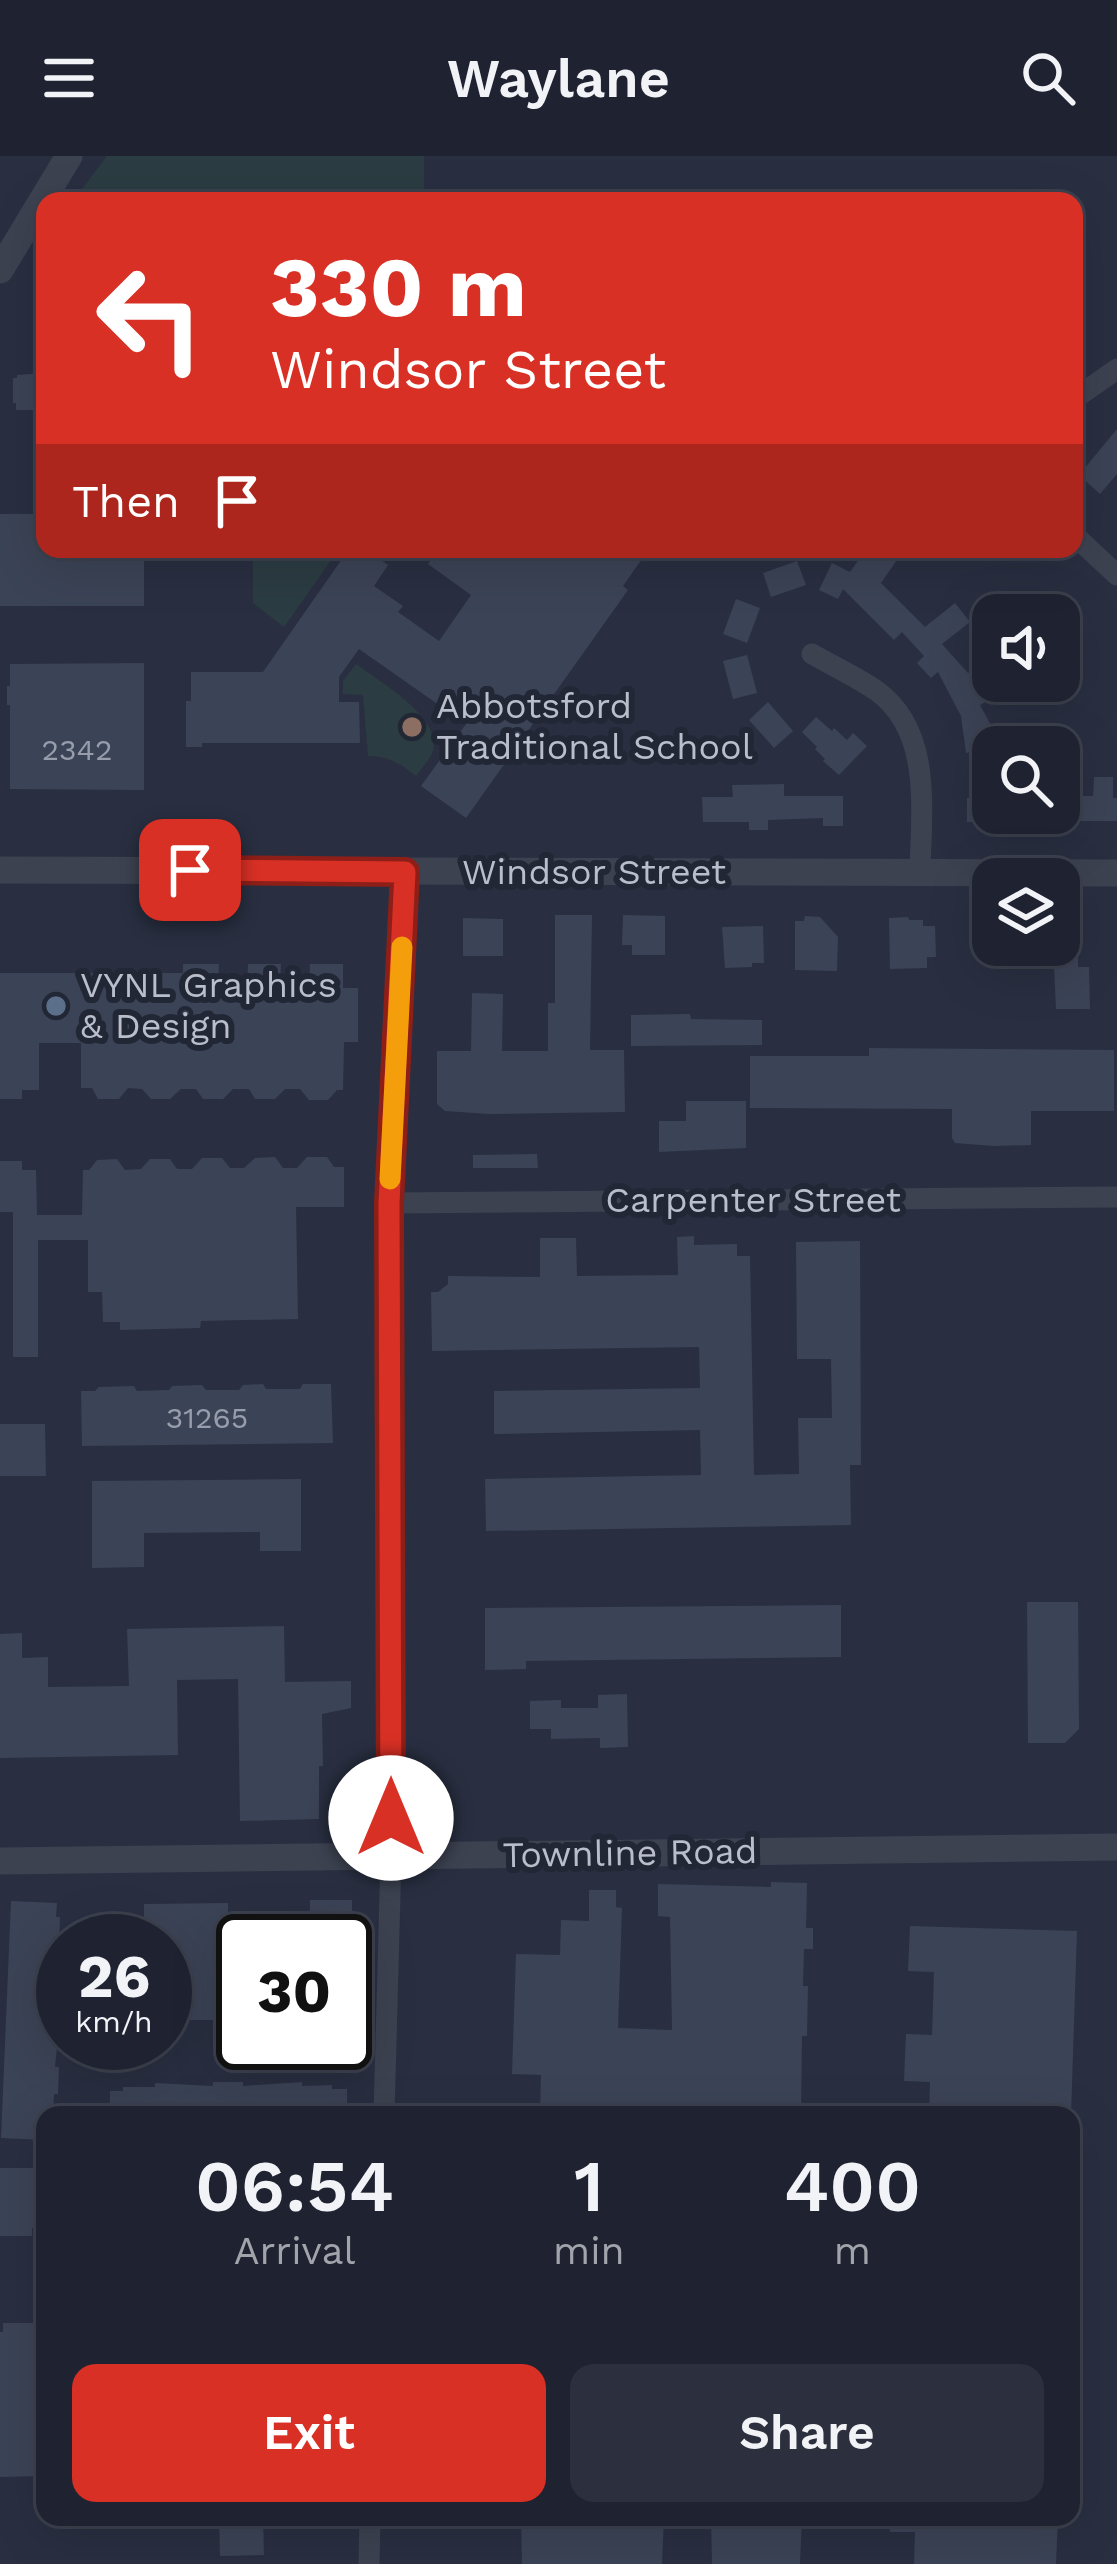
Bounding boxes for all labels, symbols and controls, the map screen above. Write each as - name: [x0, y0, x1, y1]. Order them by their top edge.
- icon: menu: [36, 45, 102, 111]
- icon: search: [1015, 45, 1081, 111]
- text: Waylane: [447, 47, 670, 110]
- text: 330 m: [270, 238, 527, 336]
- icon: left: [72, 240, 228, 396]
- text: Windsor Street: [270, 338, 666, 401]
- icon: arrive: [204, 468, 270, 534]
- text: Then: [72, 475, 180, 528]
- map controls: [972, 594, 1080, 966]
- button: sound: [972, 594, 1080, 702]
- place label: Abbotsford Traditional School: [436, 685, 753, 768]
- marker: Abbotsford Traditional School: [399, 714, 425, 740]
- button: search: [972, 726, 1080, 834]
- house number: 2342: [42, 732, 112, 767]
- pin: [139, 819, 241, 921]
- icon: arrive: [157, 837, 223, 903]
- street label: Windsor Street: [462, 851, 726, 893]
- button: layers: [972, 858, 1080, 966]
- place label: VYNL Graphics & Design: [80, 964, 337, 1047]
- marker: VYNL Graphics & Design: [43, 993, 69, 1019]
- street label: Carpenter Street: [605, 1179, 901, 1221]
- house number: 31265: [166, 1400, 248, 1435]
- position arrow: [328, 1755, 454, 1881]
- street label: Townline Road: [502, 1830, 758, 1876]
- speed limit sign: 30: [216, 1914, 372, 2070]
- text: 26: [78, 1941, 150, 2012]
- text: km/h: [75, 2004, 153, 2039]
- text: 06:54: [195, 2144, 394, 2228]
- text: 1: [574, 2144, 604, 2228]
- text: 400: [784, 2144, 921, 2228]
- text: Arrival: [234, 2228, 355, 2273]
- text: min: [553, 2228, 625, 2273]
- text: m: [834, 2228, 871, 2273]
- button: Exit: [72, 2364, 546, 2502]
- button: Share: [570, 2364, 1044, 2502]

